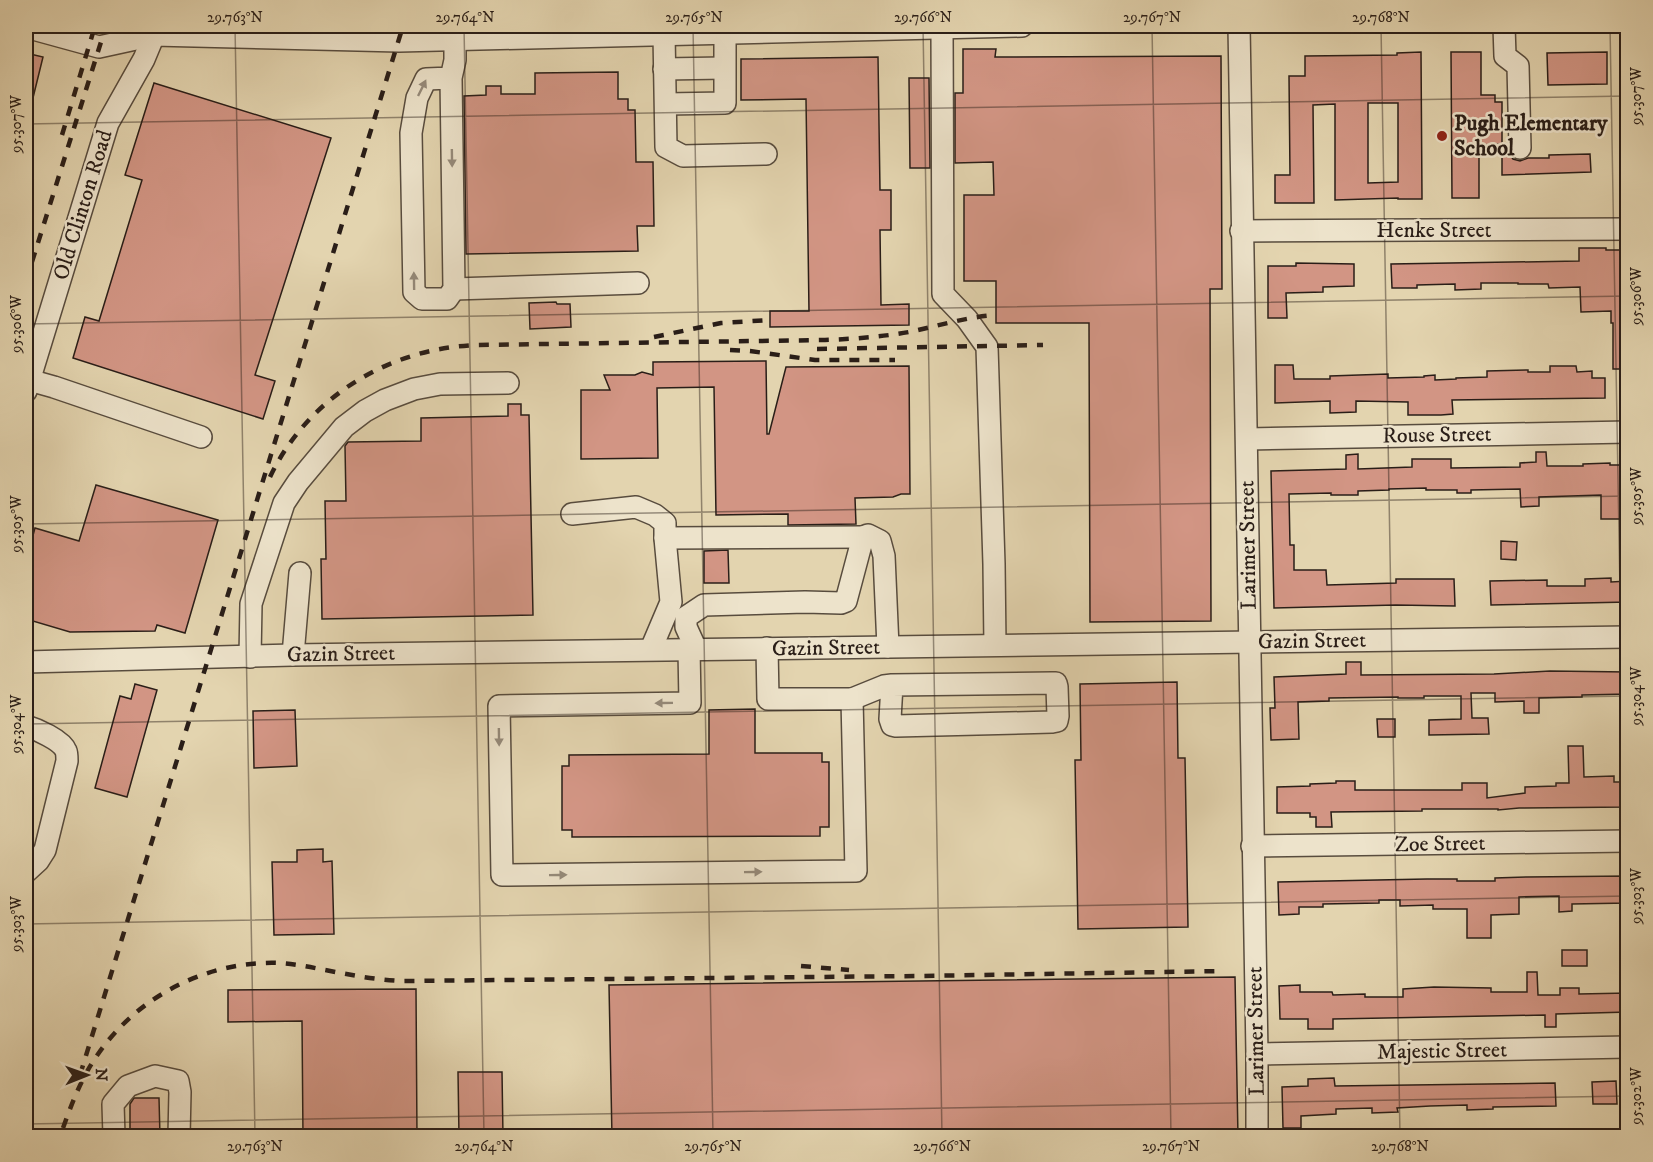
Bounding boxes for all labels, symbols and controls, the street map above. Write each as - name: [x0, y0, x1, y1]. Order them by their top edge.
- text: 29.763°N: [207, 8, 263, 27]
- text: 29.764°N: [436, 8, 494, 27]
- text: 29.765°N: [665, 8, 723, 27]
- text: 29.766°N: [894, 8, 952, 27]
- text: 29.767°N: [1123, 8, 1181, 27]
- text: 29.768°N: [1352, 8, 1410, 27]
- text: 95.307°W: [1627, 67, 1646, 126]
- one-way arrow: [416, 79, 426, 97]
- text: 95.307°W: [7, 95, 26, 154]
- place label: Pugh Elementary School: [1454, 110, 1608, 162]
- street label: Old Clinton Road: [47, 127, 119, 283]
- marker: Pugh Elementary School: [1435, 129, 1449, 143]
- one-way arrow: [447, 148, 457, 167]
- street label: Henke Street: [1376, 217, 1492, 244]
- text: 95.306°W: [1627, 267, 1646, 326]
- one-way arrow: [409, 272, 419, 291]
- text: 95.306°W: [7, 295, 26, 354]
- street label: Rouse Street: [1382, 421, 1492, 449]
- text: 95.305°W: [1627, 467, 1646, 526]
- street label: Larimer Street: [1233, 480, 1263, 610]
- text: 95.305°W: [7, 495, 26, 554]
- street label: Gazin Street: [1258, 627, 1366, 655]
- street label: Gazin Street: [772, 634, 880, 662]
- street label: Gazin Street: [287, 640, 395, 668]
- text: 95.304°W: [1627, 666, 1646, 726]
- text: 95.304°W: [7, 694, 26, 754]
- one-way arrow: [654, 698, 673, 708]
- one-way arrow: [495, 727, 504, 746]
- street label: Zoe Street: [1394, 830, 1486, 858]
- one-way arrow: [743, 867, 762, 877]
- text: 95.303°W: [1627, 868, 1646, 925]
- one-way arrow: [548, 870, 567, 880]
- text: 95.303°W: [7, 896, 26, 953]
- street label: Larimer Street: [1241, 966, 1271, 1096]
- street label: Majestic Street: [1377, 1036, 1507, 1066]
- north arrow: [57, 1045, 117, 1105]
- text: 95.302°W: [1627, 1067, 1646, 1126]
- text: N: [91, 1068, 111, 1081]
- text: 29.763°N: [227, 1137, 283, 1156]
- text: 29.764°N: [455, 1137, 513, 1156]
- text: 29.765°N: [684, 1137, 742, 1156]
- text: 29.766°N: [913, 1137, 971, 1156]
- text: 29.767°N: [1142, 1137, 1200, 1156]
- text: 29.768°N: [1371, 1137, 1429, 1156]

